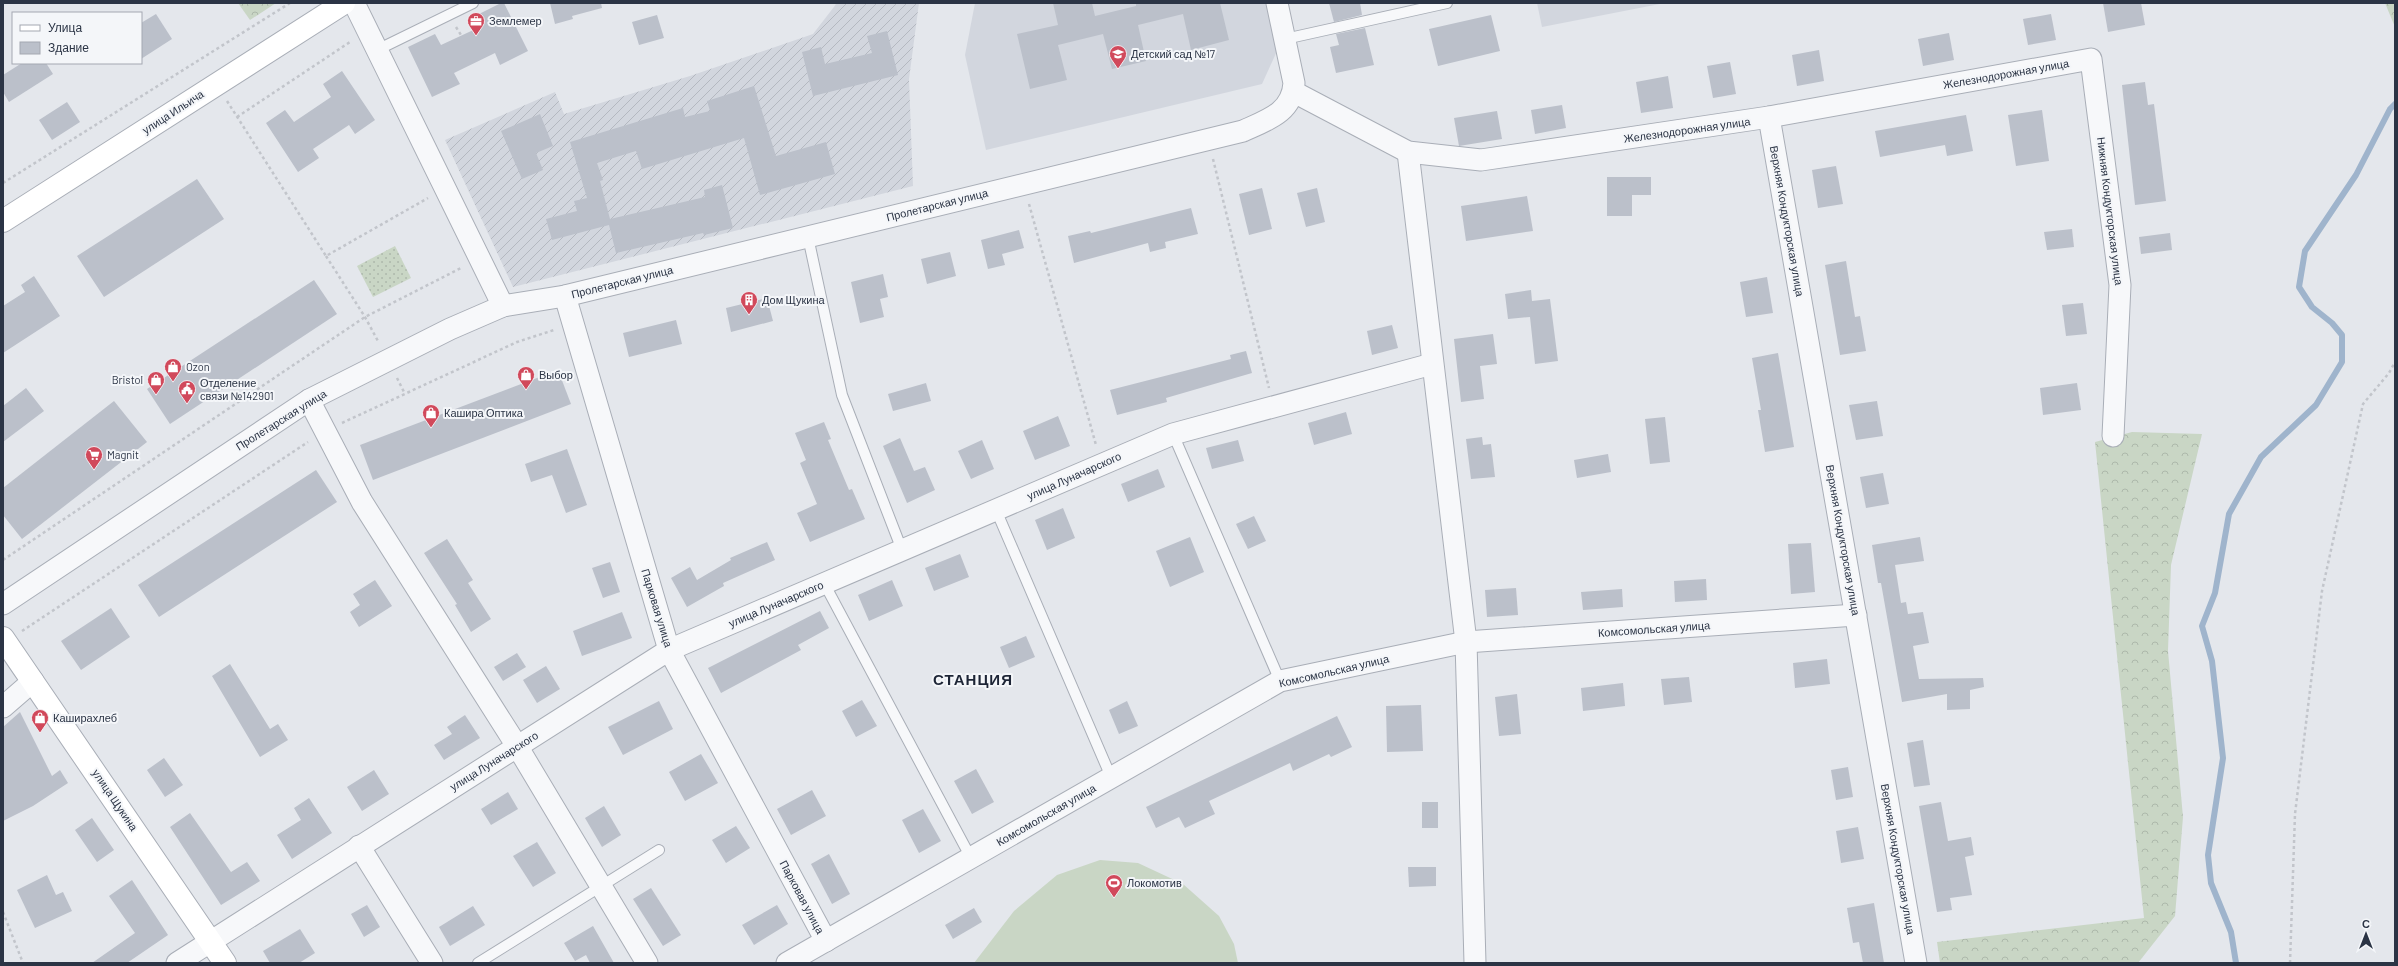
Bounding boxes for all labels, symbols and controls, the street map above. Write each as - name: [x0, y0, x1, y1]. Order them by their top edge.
- office icon: Землемер: [466, 11, 486, 36]
- legend: [12, 12, 142, 64]
- place label: Землемер: [489, 14, 542, 27]
- text: Улица: [48, 20, 82, 35]
- text: Здание: [48, 40, 89, 55]
- school or university icon: Детский сад №17: [1108, 44, 1128, 69]
- place label: Детский сад №17: [1131, 47, 1215, 60]
- street label: Железнодорожная улица: [1942, 56, 2071, 91]
- street label: улица Ильича: [140, 86, 207, 136]
- street label: Железнодорожная улица: [1623, 114, 1752, 145]
- street label: Нижняя Кондукторская улица: [2095, 136, 2126, 287]
- street label: Верхняя Кондукторская улица: [1768, 145, 1807, 298]
- street label: Пролетарская улица: [885, 185, 990, 223]
- street label: Пролетарская улица: [570, 262, 675, 300]
- building icon: Дом Щукина: [739, 290, 759, 315]
- place label: Дом Щукина: [762, 293, 826, 306]
- shop icon: Ozon: [163, 357, 183, 382]
- place label: Ozon: [186, 360, 210, 373]
- shop icon: Выбор: [516, 365, 536, 390]
- place label: Выбор: [539, 368, 573, 381]
- shop icon: Bristol: [146, 370, 166, 395]
- place label: Bristol: [112, 373, 143, 386]
- place label: Отделение связи №142901: [200, 376, 274, 402]
- public building icon: Отделение связи №142901: [177, 379, 197, 404]
- street label: Пролетарская улица: [233, 386, 329, 453]
- shop icon: Кашира Оптика: [421, 403, 441, 428]
- place label: Кашира Оптика: [444, 406, 524, 419]
- supermarket icon: Magnit: [84, 445, 104, 470]
- place label: Magnit: [107, 448, 139, 461]
- street label: улица Луначарского: [1025, 449, 1123, 502]
- street label: Верхняя Кондукторская улица: [1824, 464, 1863, 617]
- street label: Парковая улица: [639, 567, 676, 650]
- street label: улица Луначарского: [726, 578, 825, 629]
- street label: Комсомольская улица: [1597, 618, 1711, 639]
- street label: Комсомольская улица: [1278, 651, 1391, 689]
- district label: СТАНЦИЯ: [933, 670, 1013, 688]
- shop icon: Каширахлеб: [30, 708, 50, 733]
- place label: Каширахлеб: [53, 711, 117, 724]
- street label: улица Луначарского: [447, 728, 540, 793]
- street label: улица Щукина: [90, 766, 141, 834]
- street label: Комсомольская улица: [994, 780, 1098, 848]
- street label: Верхняя Кондукторская улица: [1879, 783, 1918, 936]
- street label: Парковая улица: [778, 858, 828, 937]
- sports icon: Локомотив: [1104, 873, 1124, 898]
- place label: Локомотив: [1127, 876, 1182, 889]
- north arrow: [2346, 914, 2386, 954]
- text: С: [2362, 917, 2370, 930]

